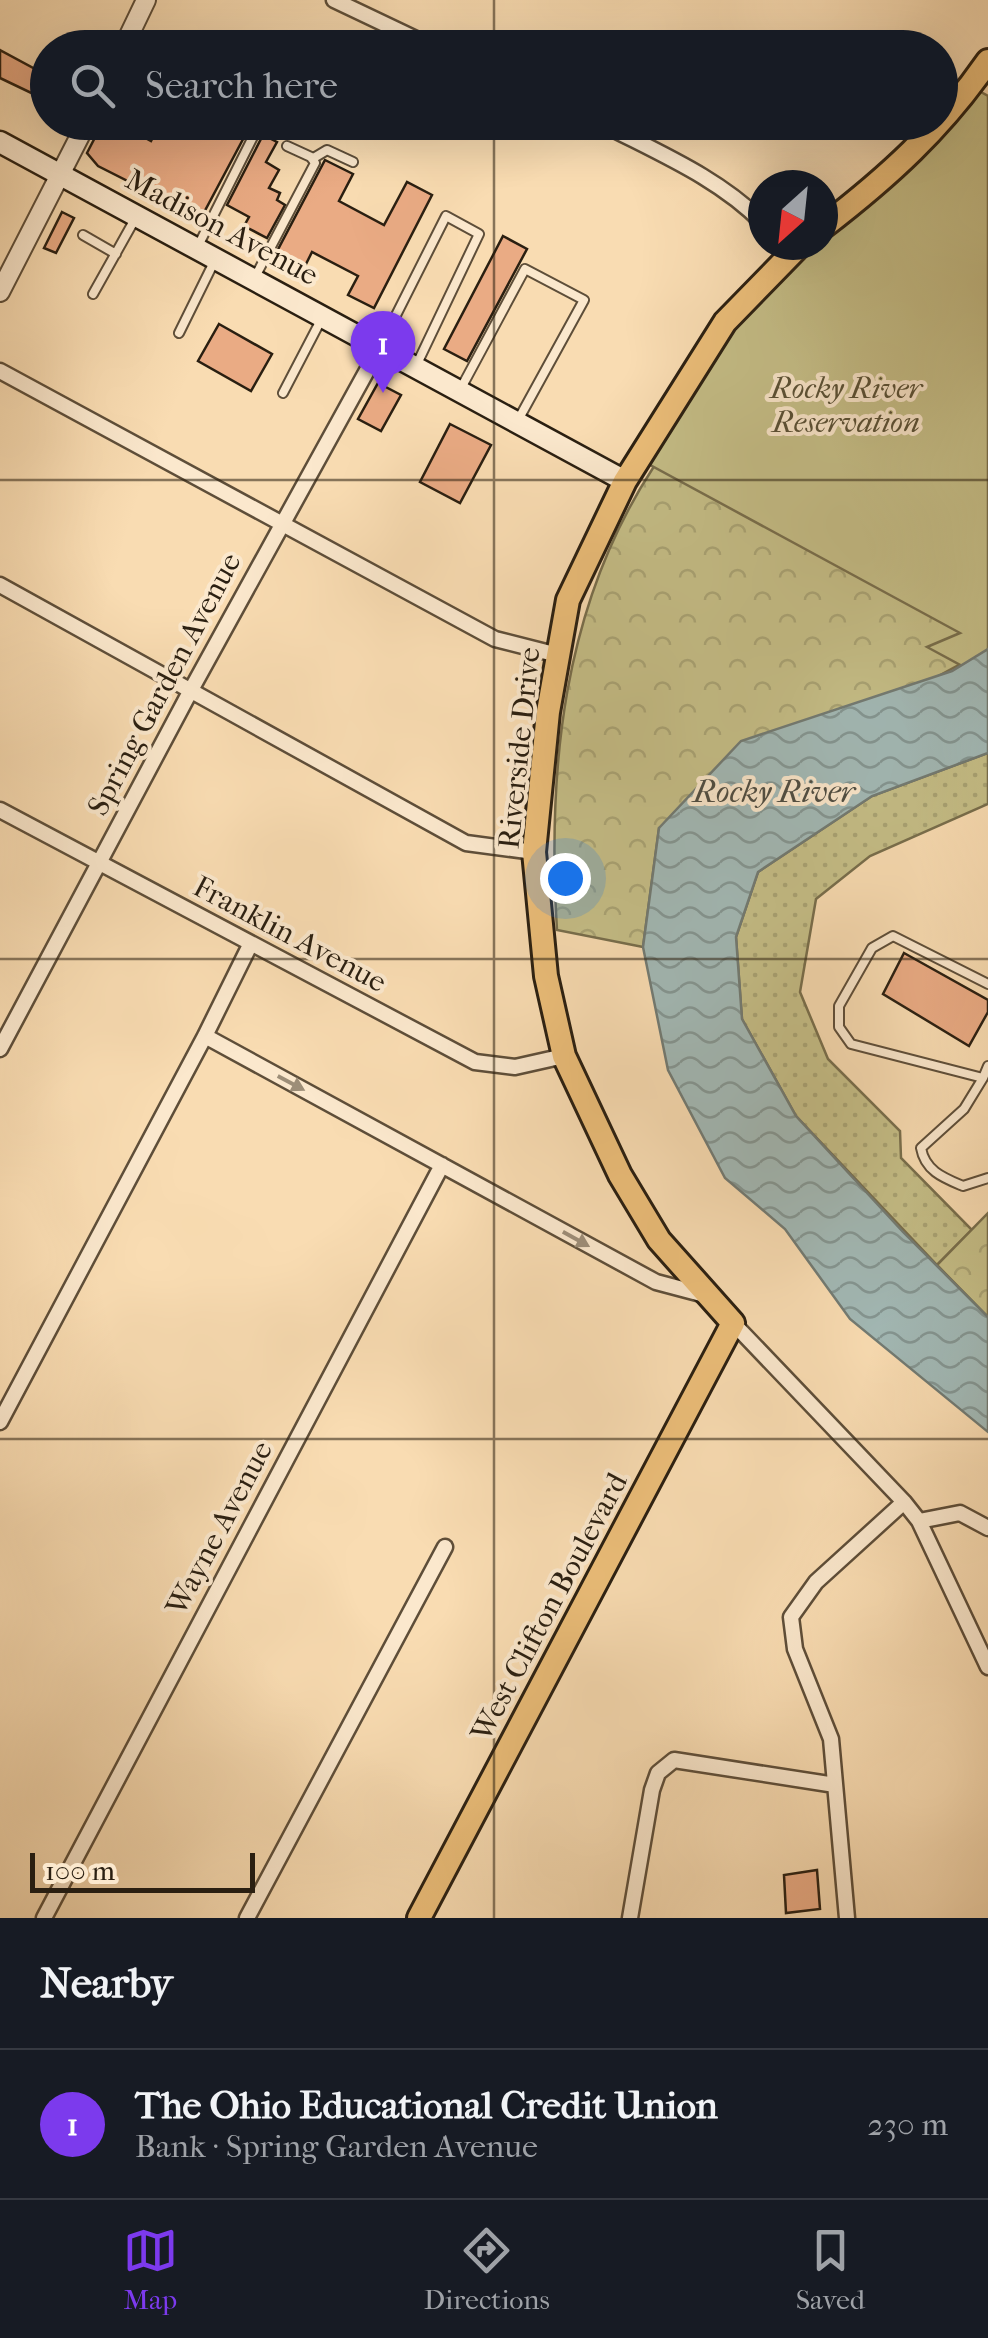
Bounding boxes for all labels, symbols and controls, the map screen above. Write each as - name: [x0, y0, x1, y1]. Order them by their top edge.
- search box: [30, 30, 958, 140]
- icon: search: [65, 58, 120, 113]
- text: Search here: [145, 63, 338, 108]
- street label: Madison Avenue: [119, 162, 324, 293]
- north arrow: [748, 170, 838, 260]
- pin: 1: [350, 310, 416, 393]
- park label: Rocky River Reservation: [768, 371, 924, 440]
- street label: Spring Garden Avenue: [80, 547, 249, 822]
- street label: Riverside Drive: [491, 645, 548, 851]
- water label: Rocky River: [691, 773, 858, 810]
- your location: [540, 853, 591, 904]
- street label: Franklin Avenue: [187, 869, 392, 1000]
- one-way arrow: [277, 1074, 305, 1091]
- one-way arrow: [562, 1230, 591, 1247]
- street label: Wayne Avenue: [158, 1435, 280, 1622]
- street label: West Clifton Boulevard: [463, 1467, 635, 1748]
- scale bar: [30, 1848, 255, 1892]
- text: 100 m: [45, 1854, 115, 1887]
- text: Nearby: [40, 1959, 172, 2008]
- text: The Ohio Educational Credit Union: [135, 2083, 718, 2128]
- text: 1: [67, 2106, 78, 2143]
- text: 230 m: [867, 2106, 948, 2143]
- text: Bank · Spring Garden Avenue: [135, 2128, 538, 2165]
- tab: Map: [123, 2223, 178, 2316]
- tab: Directions: [424, 2223, 550, 2316]
- tab: Saved: [796, 2223, 865, 2316]

